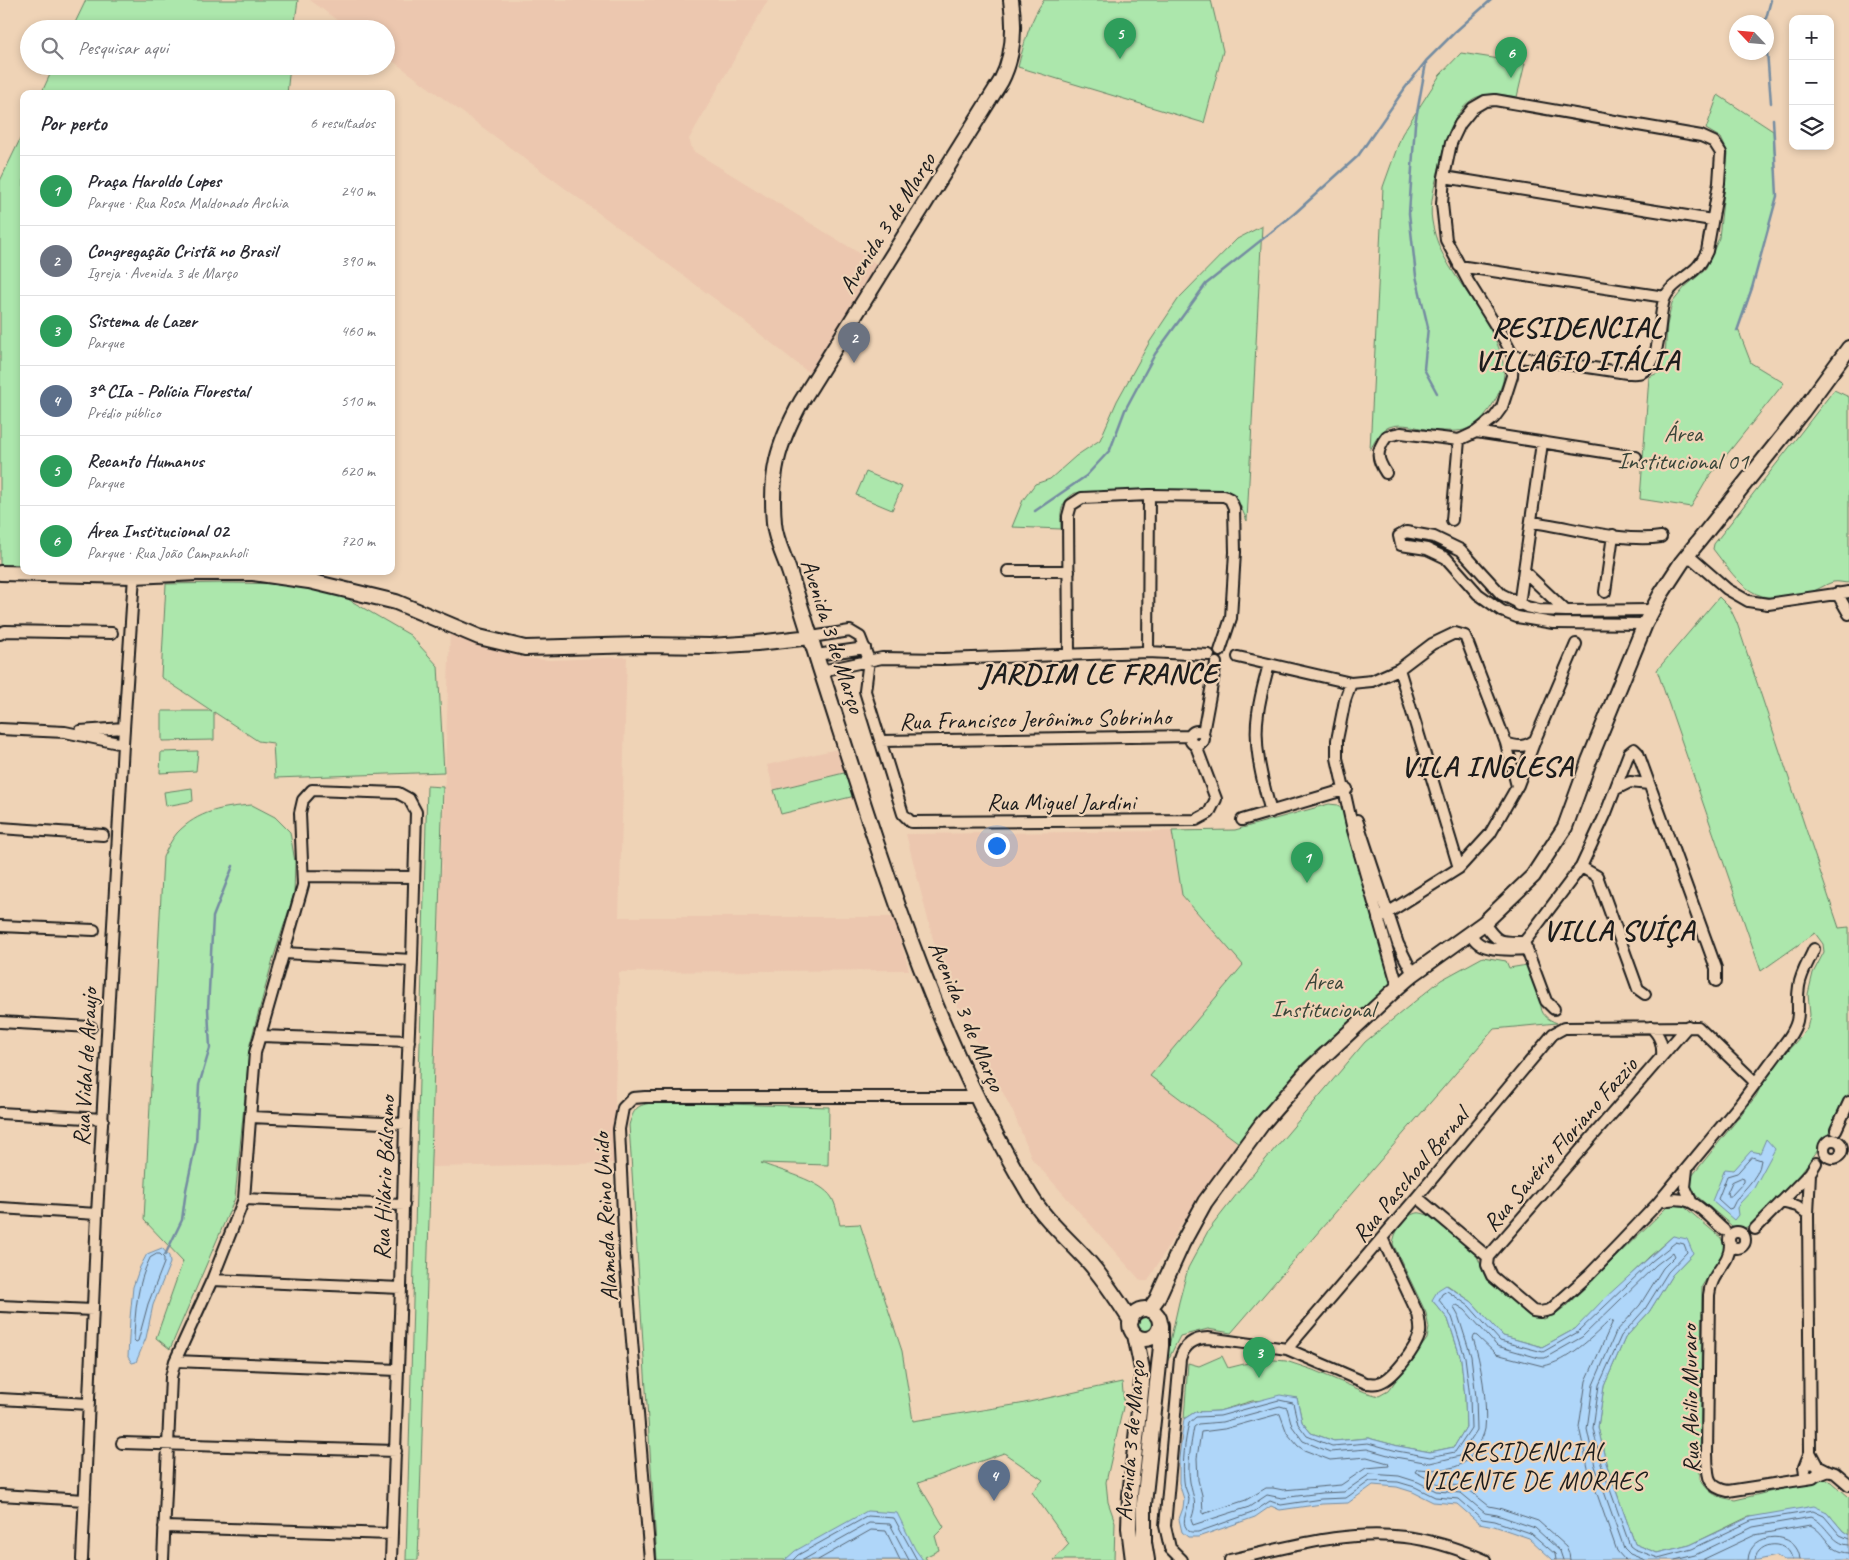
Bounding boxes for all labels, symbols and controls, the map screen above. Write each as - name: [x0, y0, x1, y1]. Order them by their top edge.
- north arrow: [1729, 15, 1774, 60]
- map controls: [1789, 15, 1834, 150]
- button: +: [1789, 15, 1834, 60]
- pin: 5: [1104, 18, 1136, 59]
- search box: [20, 20, 395, 75]
- icon: search: [38, 34, 66, 62]
- text: Pesquisar aqui: [78, 36, 168, 60]
- pin: 6: [1495, 37, 1527, 78]
- button: −: [1789, 60, 1834, 105]
- button: layers: [1789, 105, 1834, 150]
- text: Por perto: [40, 110, 107, 136]
- text: 6 resultados: [310, 113, 375, 133]
- street label: Avenida 3 de Março: [832, 146, 943, 299]
- text: Praça Haroldo Lopes: [87, 169, 221, 193]
- text: 1: [52, 181, 60, 201]
- text: 240 m: [341, 181, 375, 201]
- text: Parque · Rua Rosa Maldonado Archia: [87, 193, 288, 213]
- text: Congregação Cristã no Brasil: [87, 239, 277, 263]
- text: 2: [52, 251, 60, 271]
- text: 390 m: [341, 251, 375, 271]
- text: Igreja · Avenida 3 de Março: [87, 263, 237, 283]
- text: Sistema de Lazer: [87, 309, 197, 333]
- district label: RESIDENCIAL VILLAGIO ITÁLIA: [1474, 309, 1681, 379]
- text: 3: [52, 321, 60, 341]
- text: 460 m: [341, 321, 375, 341]
- pin: 2: [838, 322, 870, 363]
- text: Parque: [87, 333, 124, 353]
- text: 3ª CIa - Polícia Florestal: [87, 379, 249, 403]
- text: 4: [52, 391, 60, 411]
- text: 510 m: [341, 391, 375, 411]
- text: Prédio público: [87, 403, 160, 423]
- park label: Área Institucional 01: [1618, 418, 1750, 476]
- text: Recanto Humanus: [87, 449, 204, 473]
- text: 5: [53, 461, 59, 481]
- text: 620 m: [341, 461, 375, 481]
- text: Parque: [87, 473, 124, 493]
- text: Área Institucional 02: [87, 519, 229, 543]
- text: 6: [52, 531, 60, 551]
- text: 720 m: [341, 531, 375, 551]
- text: Parque · Rua João Campanholi: [87, 543, 247, 563]
- street label: Avenida 3 de Março: [794, 555, 872, 718]
- district label: JARDIM LE FRANCE: [978, 655, 1222, 692]
- street label: Rua Francisco Jerônimo Sobrinho: [899, 702, 1174, 736]
- district label: VILA INGLESA: [1401, 748, 1574, 785]
- street label: Rua Miguel Jardini: [987, 787, 1138, 817]
- your location: [984, 833, 1010, 859]
- pin: 1: [1291, 842, 1323, 883]
- district label: VILLA SUÍÇA: [1543, 912, 1696, 949]
- street label: Avenida 3 de Março: [922, 936, 1013, 1097]
- park label: Área Institucional: [1271, 966, 1379, 1024]
- street label: Rua Vidal de Araujo: [66, 985, 104, 1147]
- street label: Rua Savério Floriano Fazzio: [1476, 1050, 1645, 1237]
- street label: Rua Hilário Bálsamo: [366, 1093, 402, 1261]
- street label: Rua Paschoal Bernal: [1345, 1099, 1477, 1248]
- street label: Alameda Reino Unido: [585, 1129, 624, 1302]
- street label: Rua Abilio Muraro: [1674, 1322, 1706, 1474]
- pin: 3: [1243, 1337, 1275, 1378]
- street label: Avenida 3 de Março: [1108, 1358, 1152, 1522]
- district label: RESIDENCIAL VICENTE DE MORAES: [1421, 1436, 1648, 1497]
- pin: 4: [978, 1460, 1010, 1501]

